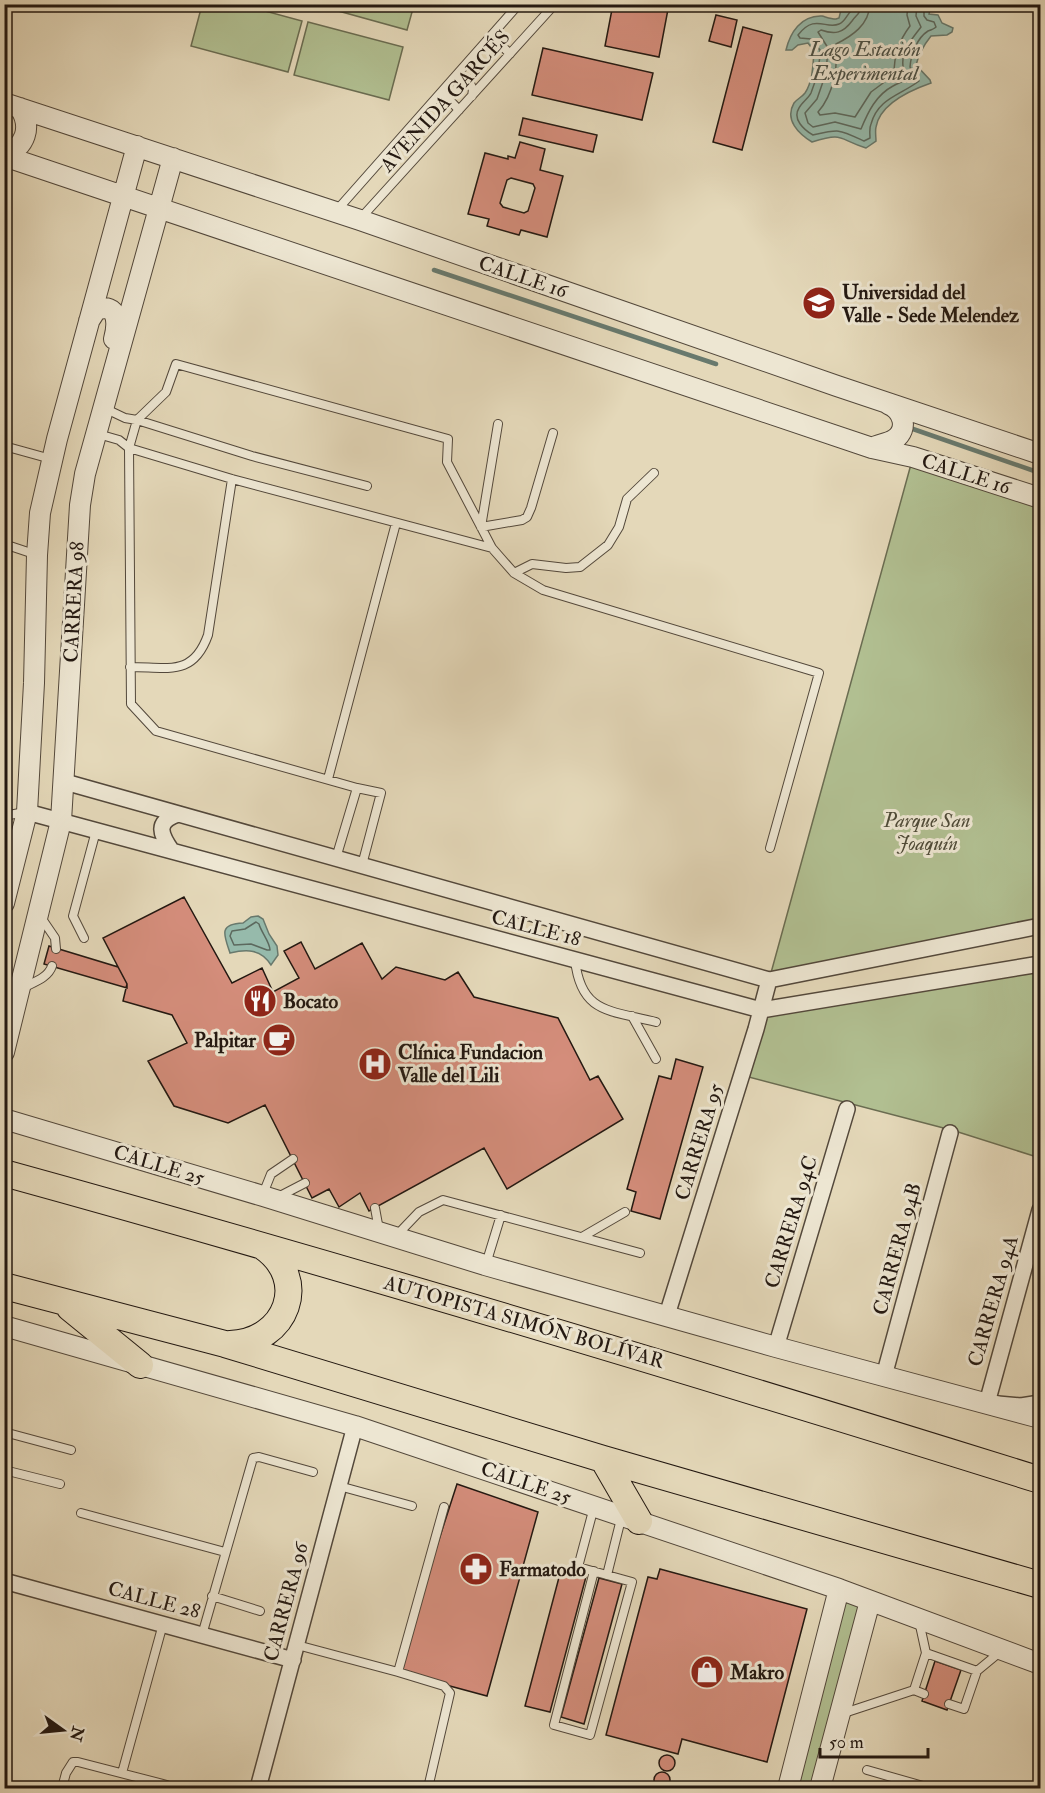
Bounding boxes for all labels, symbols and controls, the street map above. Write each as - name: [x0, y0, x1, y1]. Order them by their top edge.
- street label: AVENIDA GARCÉS: [373, 24, 515, 178]
- water label: Lago Estación Experimental: [808, 36, 921, 87]
- street label: CALLE 16: [475, 250, 571, 304]
- place label: Universidad del Valle - Sede Melendez: [841, 280, 1019, 328]
- school or university icon: Universidad del Valle - Sede Melendez: [801, 285, 837, 321]
- street label: CALLE 16: [918, 448, 1015, 500]
- street label: CARRERA 98: [58, 541, 90, 663]
- park label: Parque San Joaquín: [883, 808, 970, 856]
- street label: CALLE 18: [489, 904, 583, 952]
- restaurant icon: Bocato: [242, 983, 278, 1019]
- place label: Bocato: [283, 989, 338, 1014]
- cafe icon: Palpitar: [261, 1022, 297, 1058]
- place label: Palpitar: [194, 1028, 257, 1054]
- place label: Clínica Fundacion Valle del Lili: [397, 1040, 544, 1088]
- hospital icon: Clínica Fundacion Valle del Lili: [357, 1046, 393, 1082]
- street label: CARRERA 95: [669, 1080, 729, 1203]
- street label: CALLE 25: [110, 1139, 208, 1191]
- street label: CARRERA 94C: [759, 1153, 823, 1291]
- street label: CARRERA 94B: [867, 1180, 927, 1318]
- street label: CARRERA 94A: [962, 1232, 1024, 1370]
- street label: AUTOPISTA SIMÓN BOLÍVAR: [380, 1269, 668, 1374]
- street label: CALLE 25: [478, 1456, 575, 1510]
- street label: CARRERA 96: [258, 1539, 314, 1664]
- pharmacy icon: Farmatodo: [458, 1551, 494, 1587]
- place label: Farmatodo: [499, 1557, 586, 1582]
- street label: CALLE 28: [105, 1576, 203, 1624]
- shop icon: Makro: [689, 1654, 725, 1690]
- place label: Makro: [729, 1660, 784, 1685]
- north arrow: [33, 1700, 93, 1760]
- scale bar: [820, 1721, 928, 1759]
- text: N: [65, 1723, 88, 1744]
- text: 50 m: [829, 1731, 864, 1754]

